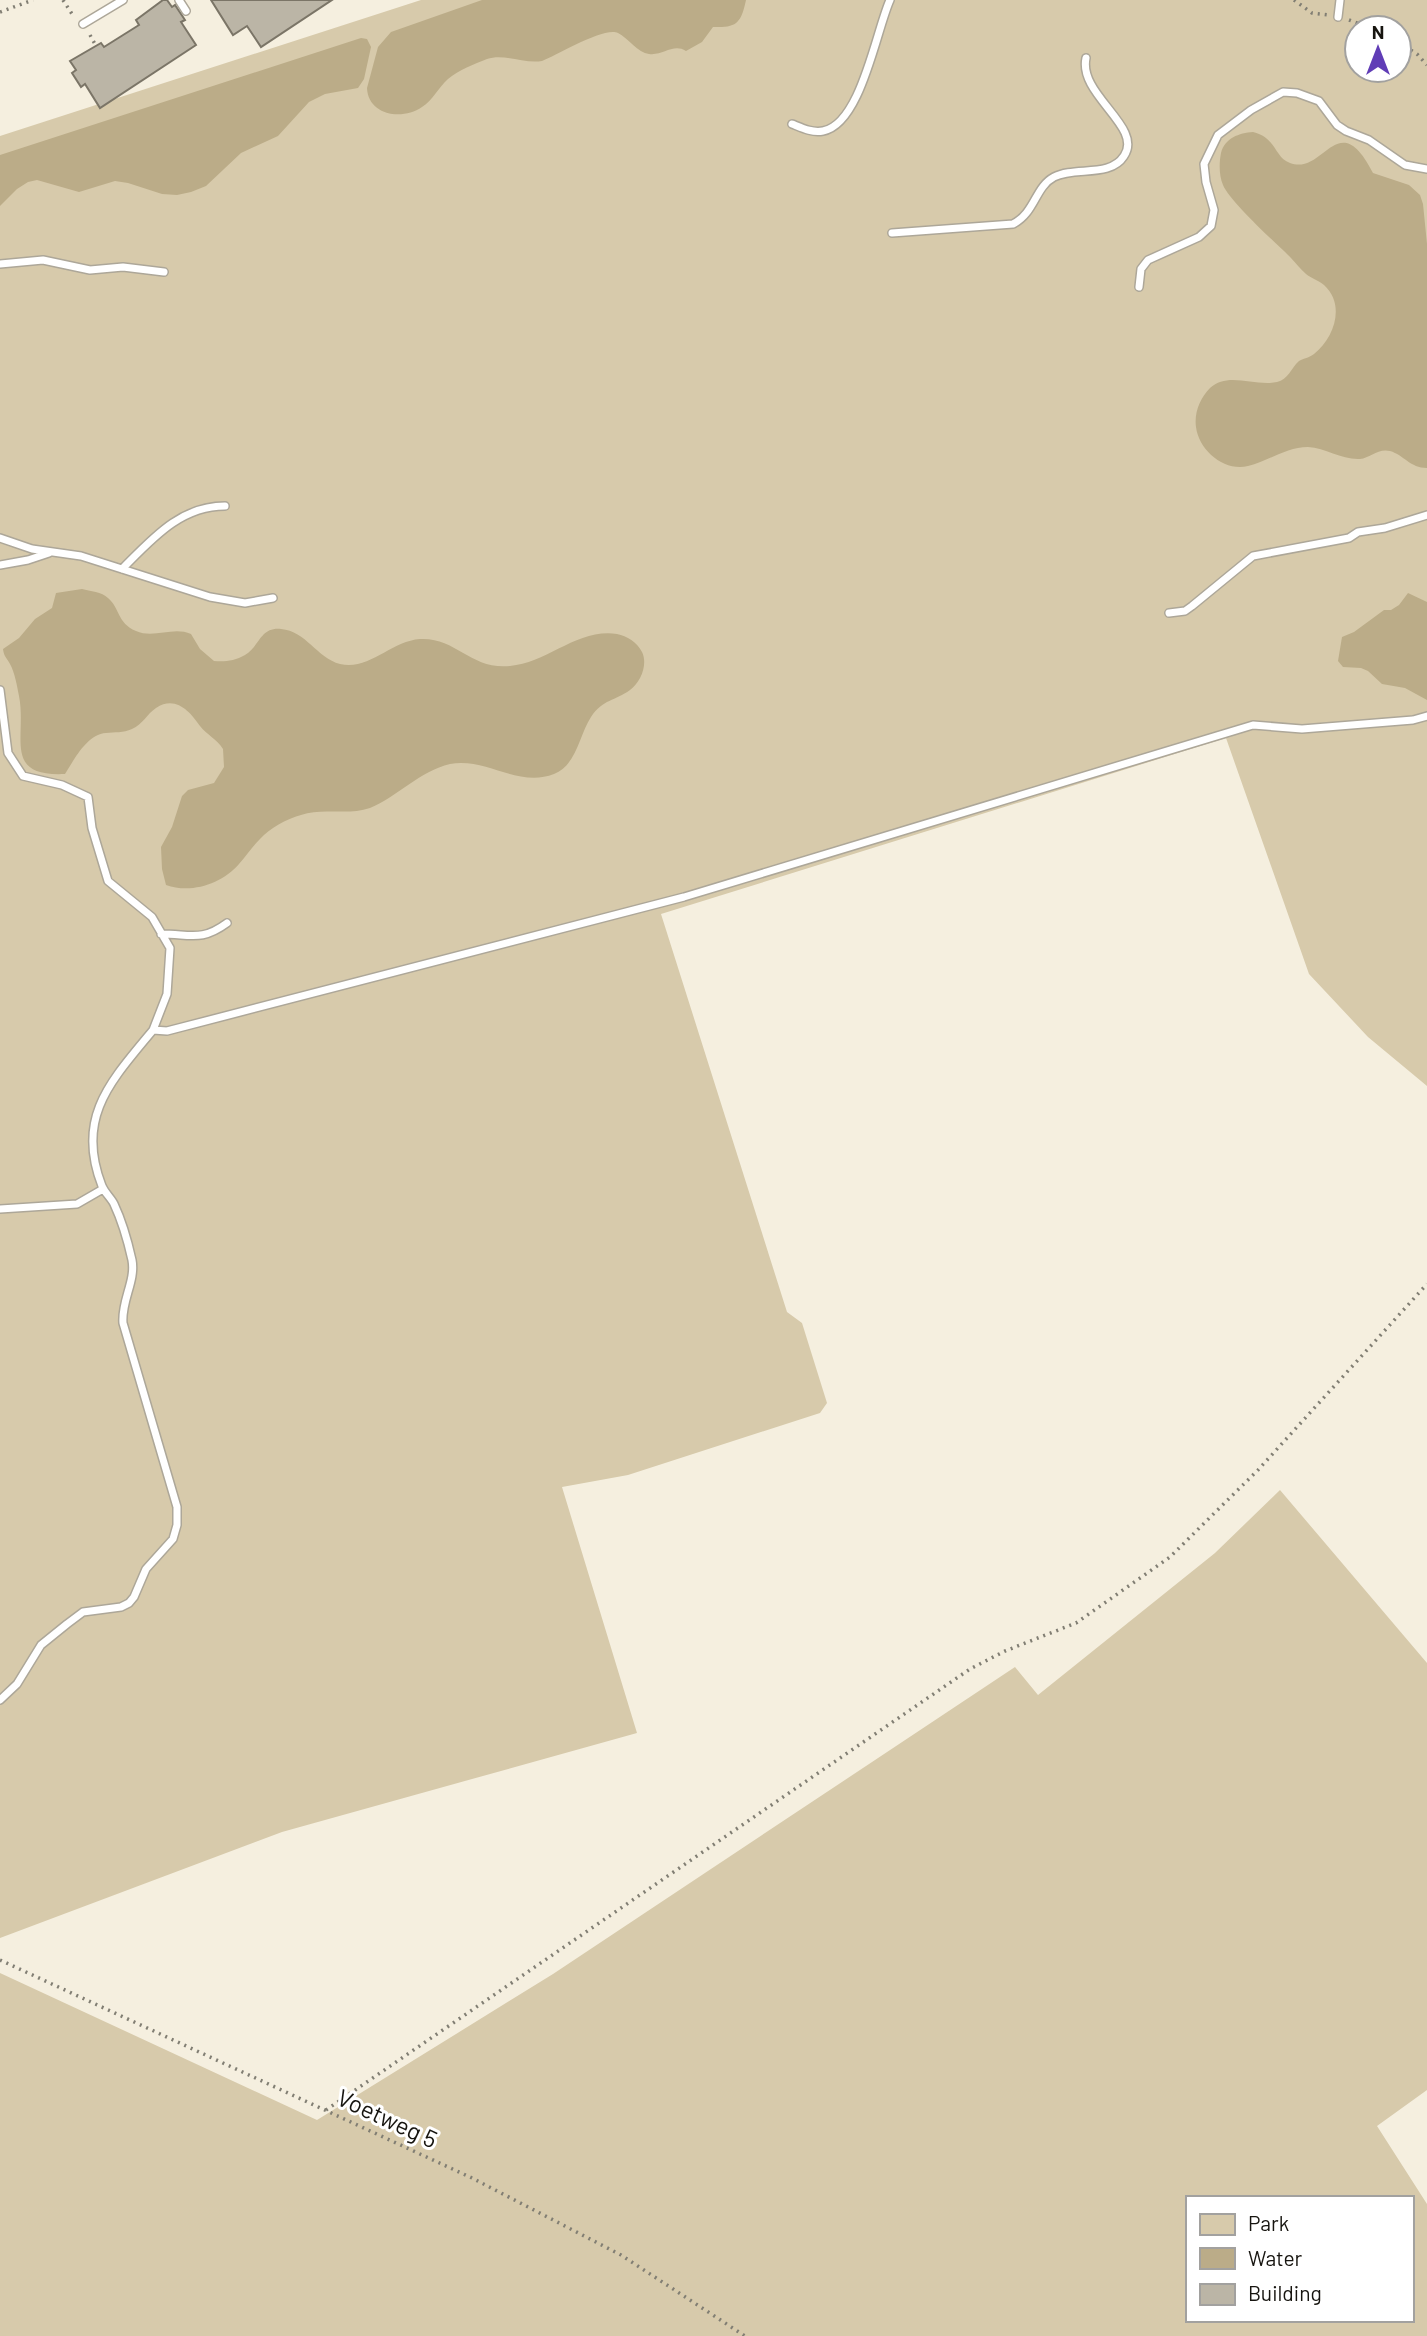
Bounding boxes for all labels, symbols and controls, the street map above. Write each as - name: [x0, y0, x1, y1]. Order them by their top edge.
- north arrow: [1343, 14, 1413, 84]
- text: N: [1372, 20, 1384, 43]
- street label: Voetweg 5: [333, 2082, 442, 2153]
- legend: [1186, 2196, 1413, 2322]
- text: Park: [1248, 2210, 1289, 2235]
- text: Water: [1248, 2245, 1303, 2270]
- text: Building: [1248, 2280, 1322, 2305]

